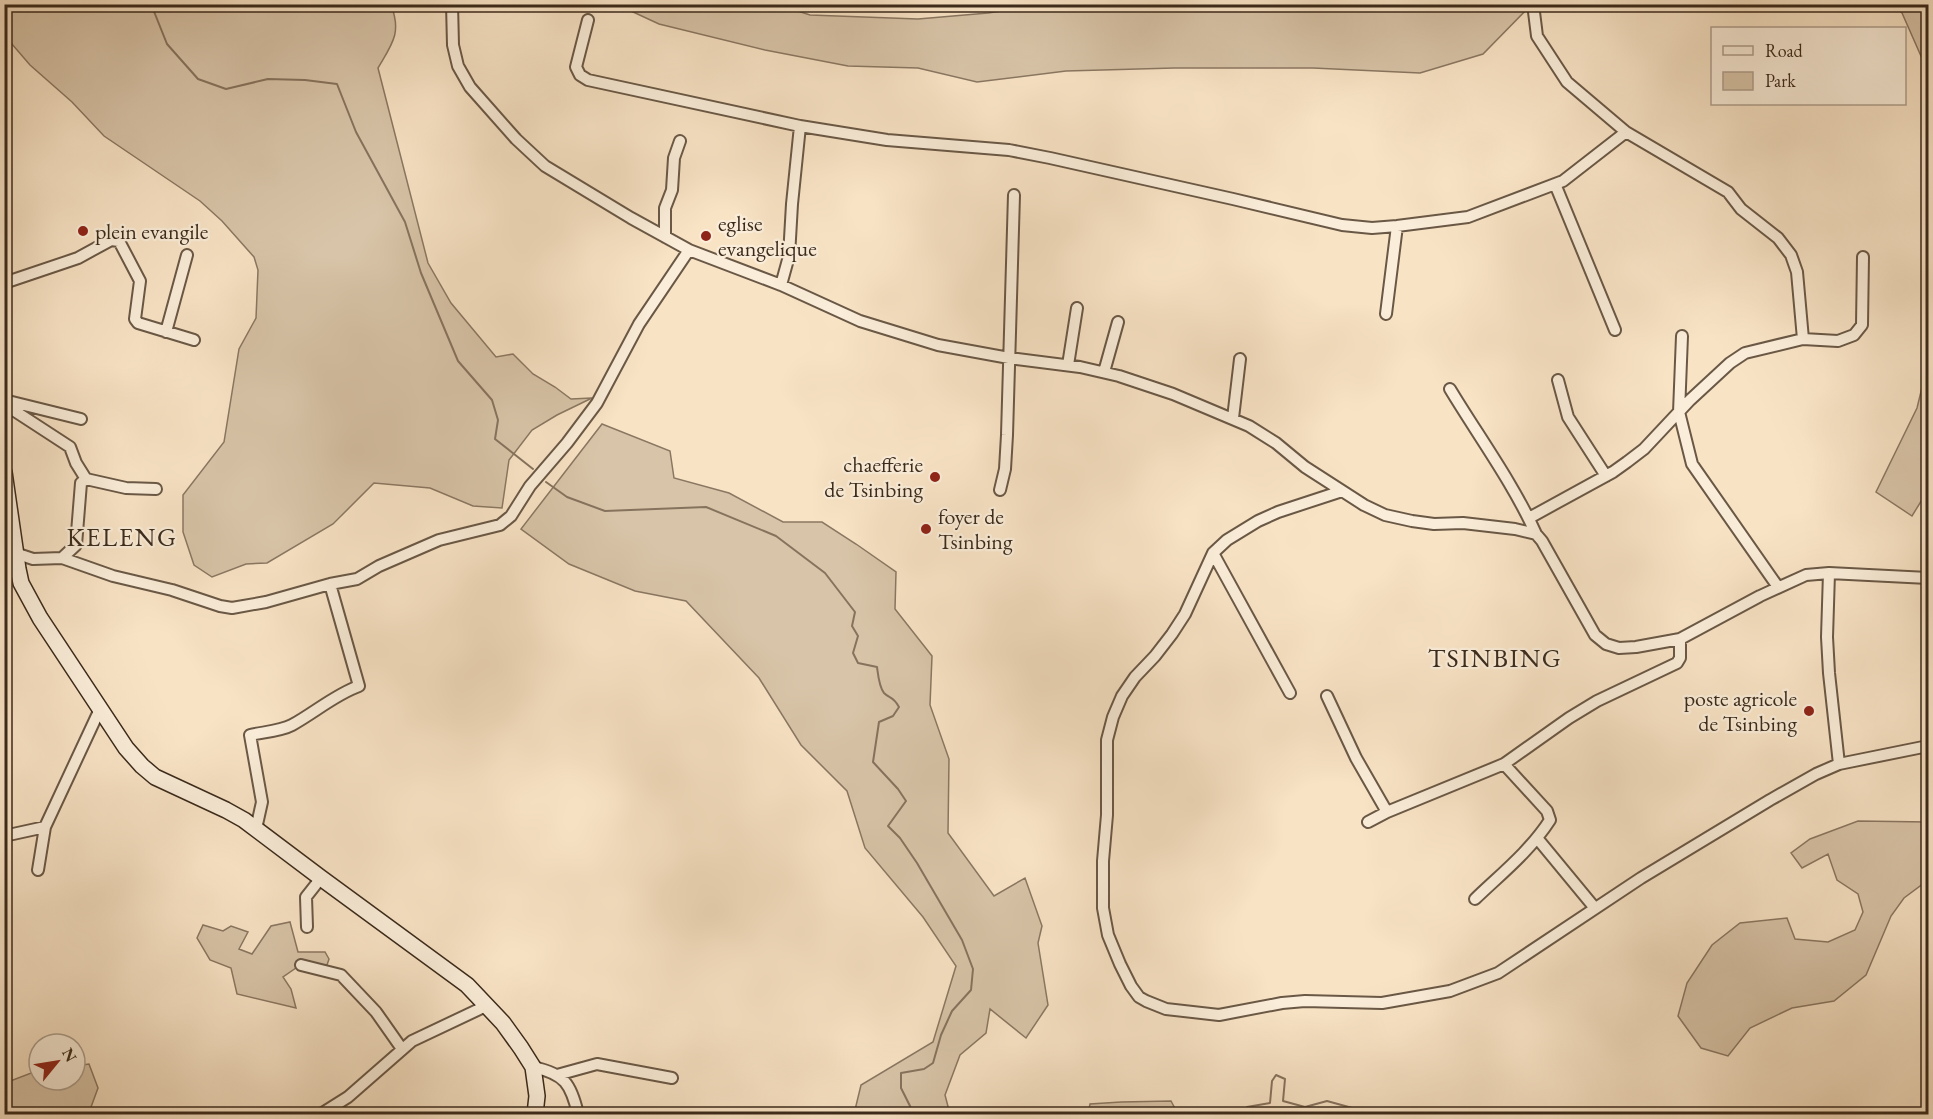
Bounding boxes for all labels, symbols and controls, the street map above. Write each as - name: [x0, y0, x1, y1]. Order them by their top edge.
- legend: [1711, 27, 1906, 105]
- text: Road: [1765, 39, 1804, 62]
- text: Park: [1765, 69, 1796, 92]
- place label: eglise evangelique: [718, 209, 817, 263]
- place label: plein evangile: [95, 217, 209, 246]
- marker: plein evangile: [76, 224, 90, 238]
- marker: eglise evangelique: [699, 229, 713, 243]
- place label: chaefferie de Tsinbing: [824, 450, 923, 504]
- marker: chaefferie de Tsinbing: [928, 470, 942, 484]
- place label: foyer de Tsinbing: [938, 502, 1013, 556]
- district label: KELENG: [67, 520, 177, 554]
- marker: foyer de Tsinbing: [919, 522, 933, 536]
- district label: TSINBING: [1428, 641, 1562, 675]
- place label: poste agricole de Tsinbing: [1684, 684, 1797, 738]
- marker: poste agricole de Tsinbing: [1802, 704, 1816, 718]
- north arrow: [27, 1032, 87, 1092]
- text: N: [57, 1044, 82, 1066]

